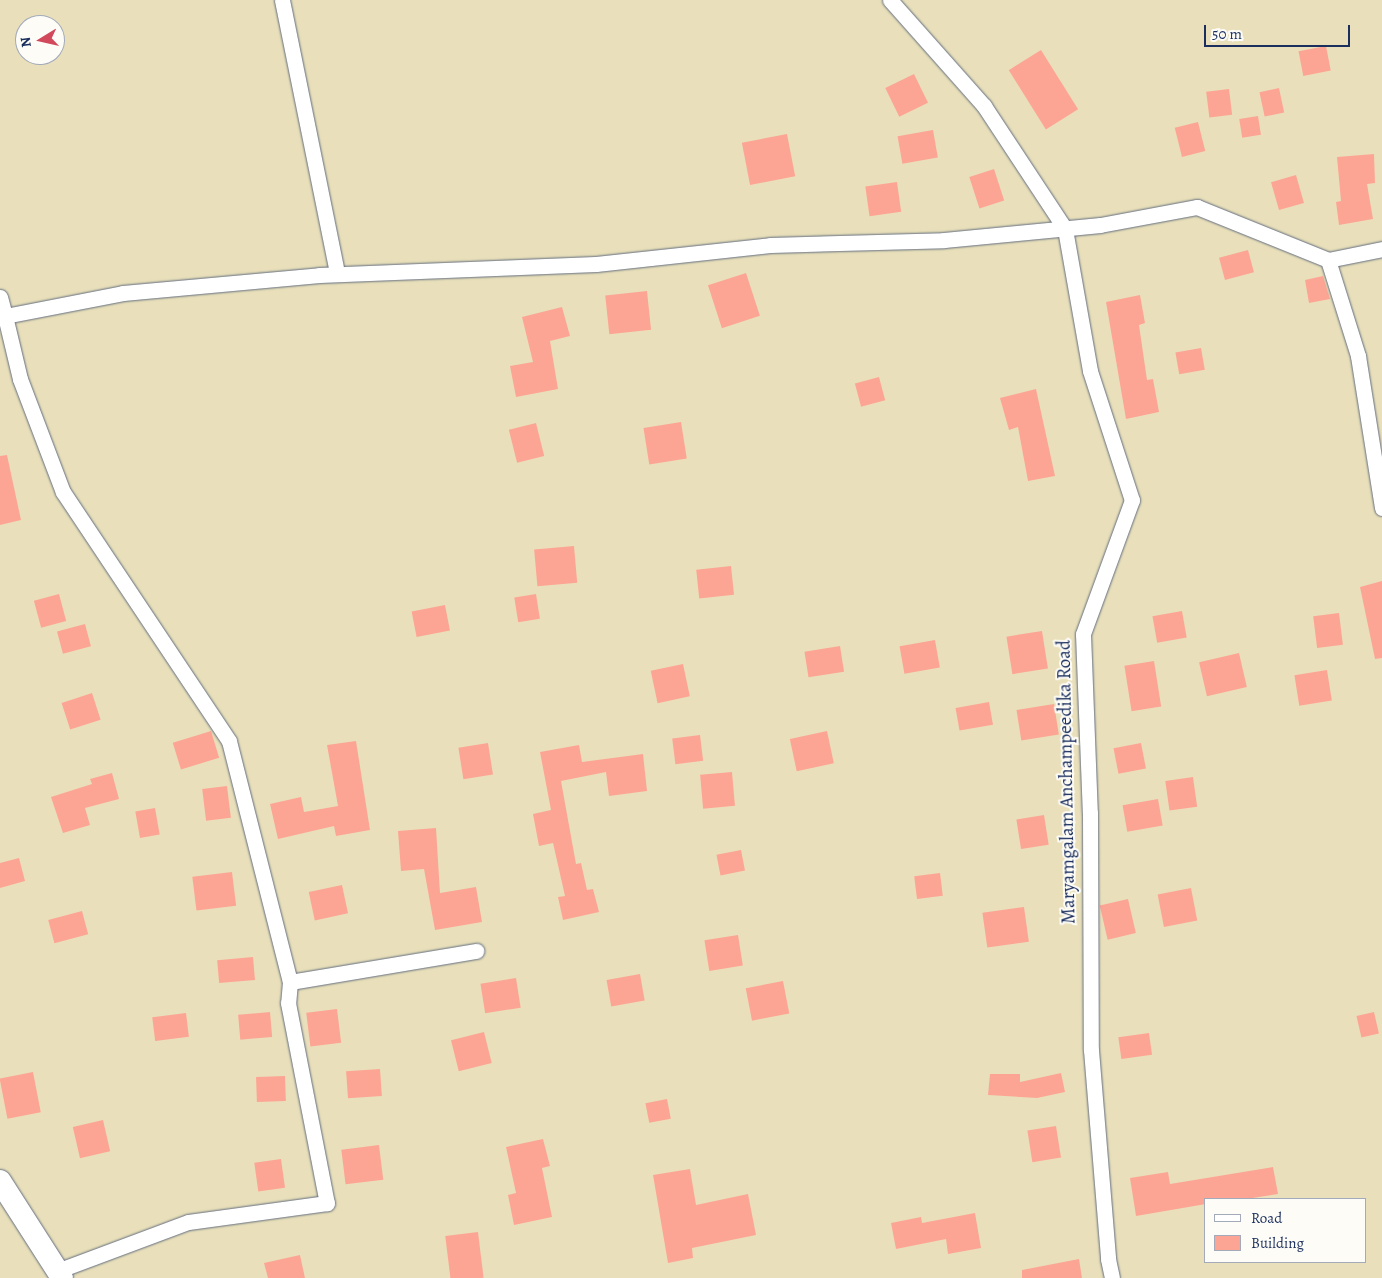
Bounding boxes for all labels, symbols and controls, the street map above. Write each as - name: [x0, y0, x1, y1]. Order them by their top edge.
- north arrow: [15, 15, 65, 65]
- scale bar: [1207, 15, 1353, 47]
- text: 50 m: [1212, 24, 1242, 44]
- text: N: [15, 36, 36, 49]
- street label: Maryamgalam Anchampeedika Road: [1053, 640, 1081, 924]
- legend: [1204, 1198, 1367, 1263]
- text: Road: [1251, 1208, 1282, 1228]
- text: Building: [1251, 1233, 1304, 1253]

